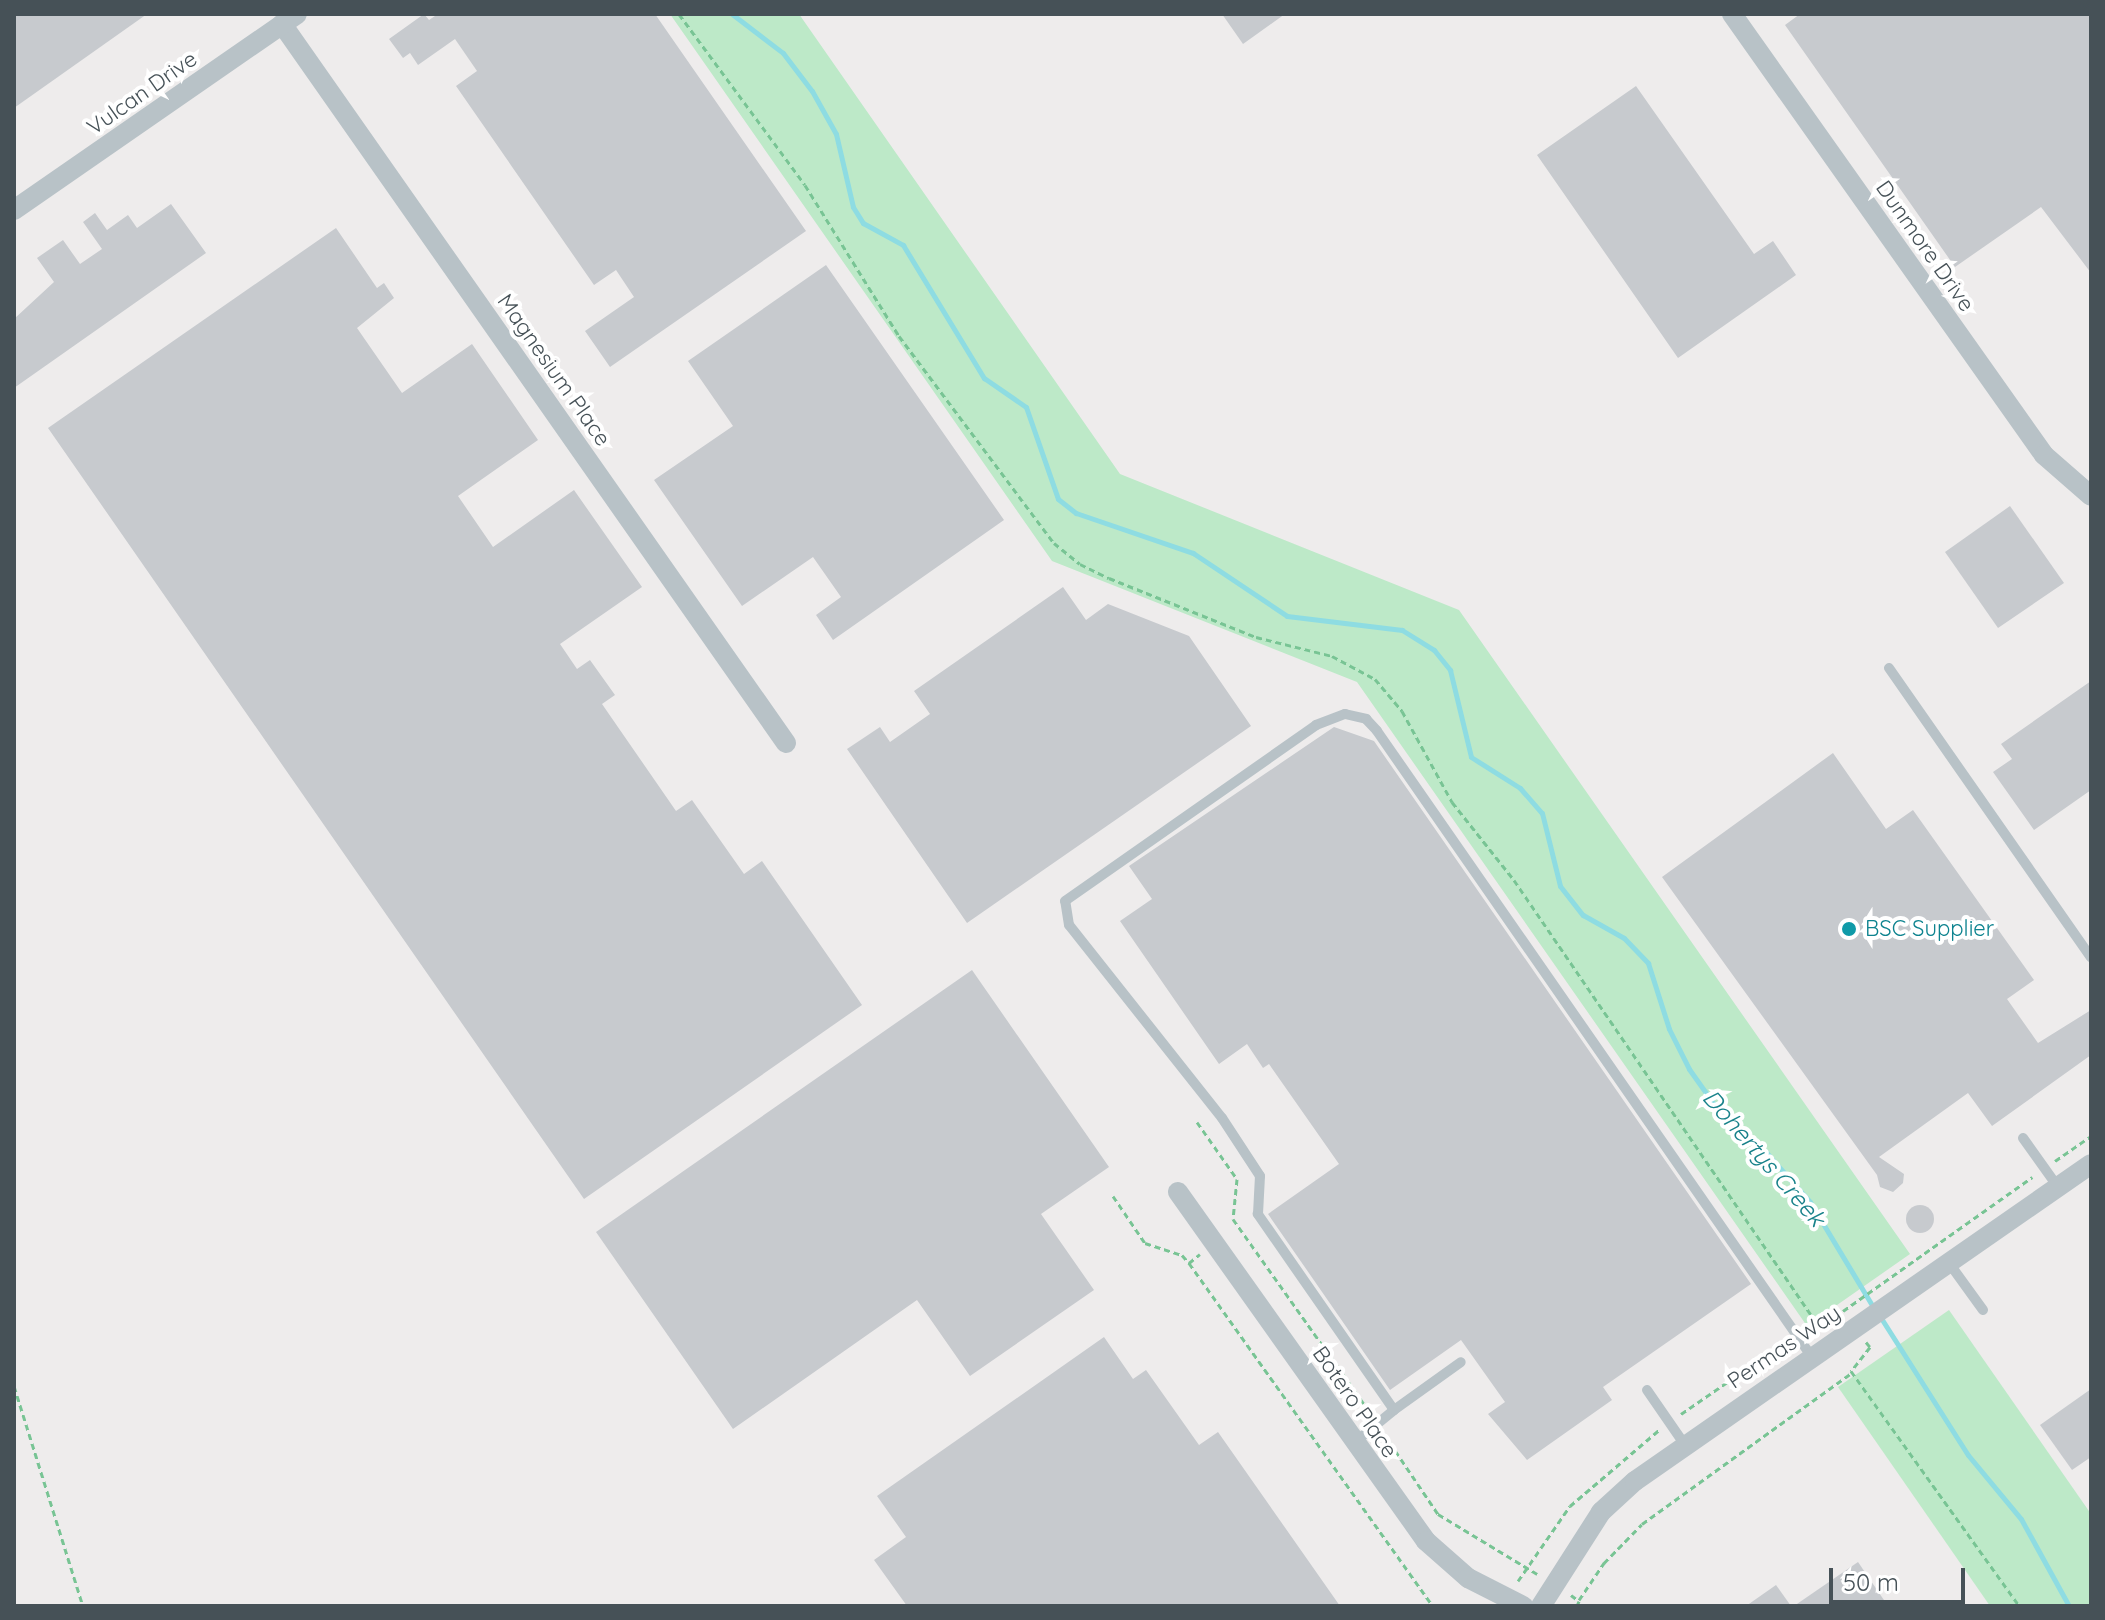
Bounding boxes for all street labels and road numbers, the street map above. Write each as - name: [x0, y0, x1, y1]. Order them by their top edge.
- street label: Vulcan Drive: [82, 45, 202, 141]
- street label: Dunmore Drive: [1870, 175, 1980, 317]
- street label: Magnesium Place: [492, 289, 616, 451]
- street label: Permas Way: [1723, 1300, 1845, 1394]
- street label: Botero Place: [1307, 1341, 1403, 1463]

